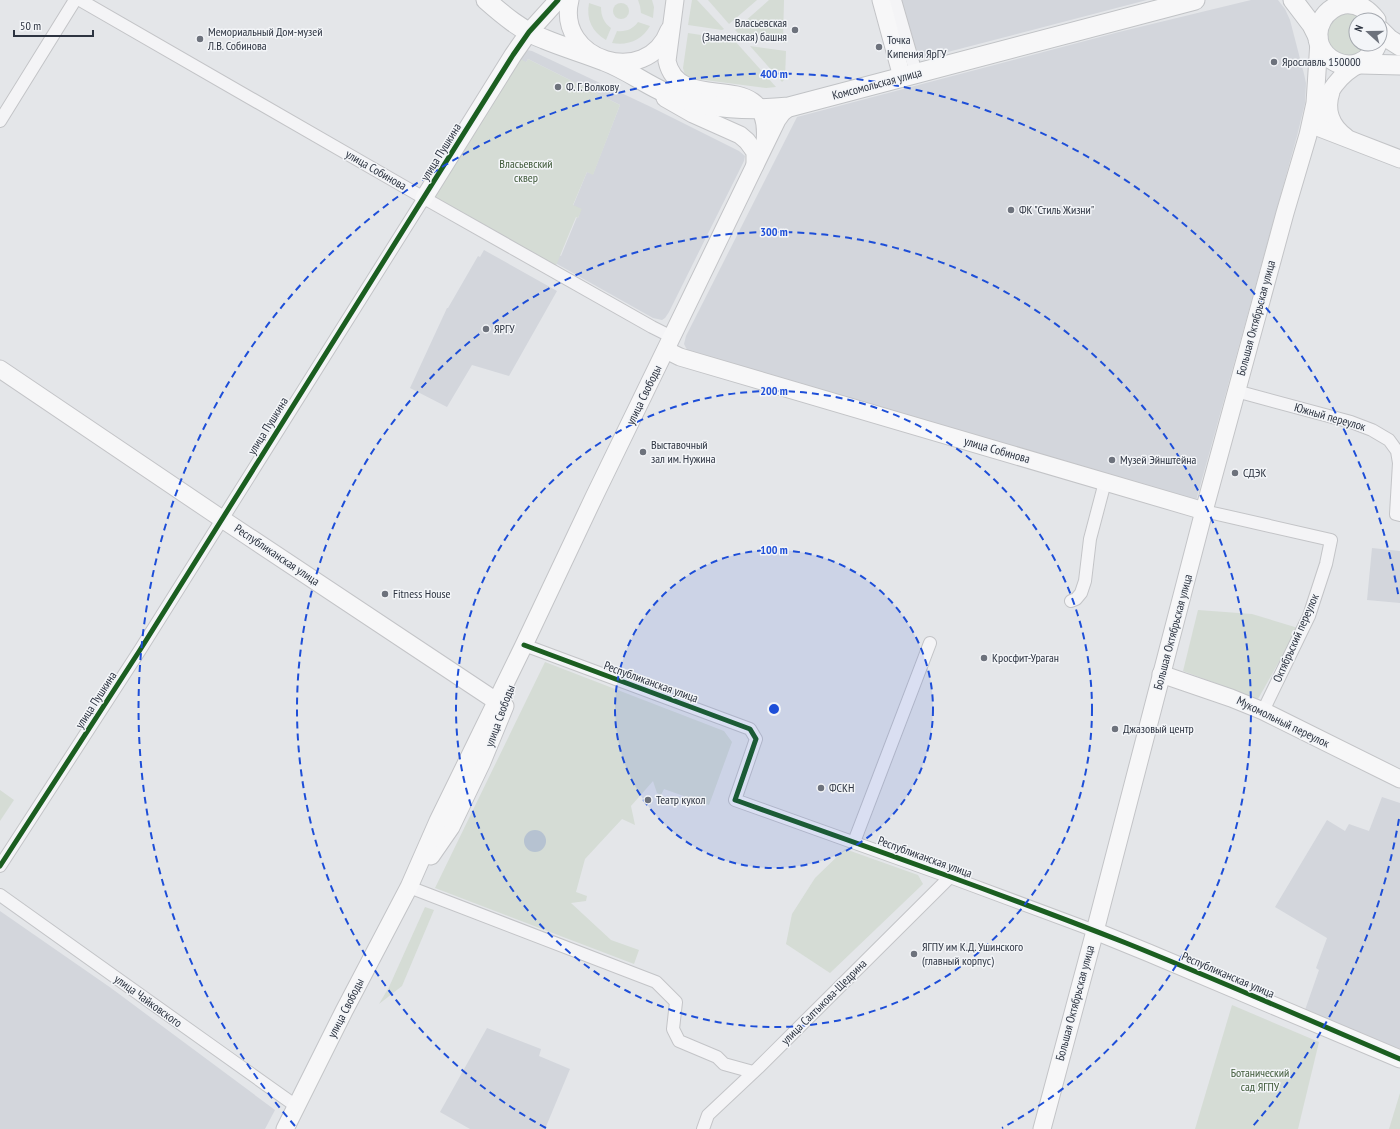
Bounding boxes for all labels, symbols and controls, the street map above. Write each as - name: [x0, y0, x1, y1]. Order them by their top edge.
- scale bar: [14, 12, 93, 38]
- north arrow: [1348, 12, 1388, 52]
- place label: Власьевская (Знаменская) башня: [702, 15, 787, 44]
- text: 50 m: [20, 18, 41, 33]
- text: N: [1351, 23, 1366, 34]
- place label: Мемориальный Дом-музей Л.В. Собинова: [207, 24, 322, 53]
- marker: Власьевская (Знаменская) башня: [790, 25, 800, 35]
- place label: Точка Кипения ЯрГУ: [887, 32, 947, 61]
- marker: Мемориальный Дом-музей Л.В. Собинова: [195, 34, 205, 44]
- marker: Точка Кипения ЯрГУ: [874, 42, 884, 52]
- place label: Ярославль 150000: [1282, 54, 1361, 69]
- marker: Ярославль 150000: [1269, 57, 1279, 67]
- street label: Комсомольская улица: [830, 64, 924, 103]
- text: 400 m: [760, 66, 788, 81]
- place label: Ф. Г. Волкову: [566, 79, 620, 94]
- marker: Ф. Г. Волкову: [553, 82, 563, 92]
- street label: улица Пушкина: [417, 120, 464, 183]
- street label: улица Собинова: [343, 146, 410, 193]
- park label: Власьевский сквер: [499, 156, 553, 185]
- place label: ФК "Стиль Жизни": [1019, 202, 1094, 217]
- marker: ФК "Стиль Жизни": [1006, 205, 1016, 215]
- text: 300 m: [760, 224, 788, 239]
- street label: Большая Октябрьская улица: [1233, 258, 1278, 377]
- place label: ЯРГУ: [494, 321, 515, 336]
- marker: ЯРГУ: [481, 324, 491, 334]
- street label: улица Свободы: [623, 362, 664, 427]
- text: 200 m: [760, 383, 788, 398]
- street label: улица Пушкина: [244, 394, 291, 457]
- street label: Южный переулок: [1293, 399, 1368, 434]
- street label: улица Собинова: [962, 433, 1032, 466]
- place label: Выставочный зал им. Нужина: [651, 437, 716, 466]
- marker: Выставочный зал им. Нужина: [638, 447, 648, 457]
- place label: Музей Эйнштейна: [1120, 452, 1196, 467]
- marker: Музей Эйнштейна: [1107, 455, 1117, 465]
- place label: СДЭК: [1243, 465, 1266, 480]
- marker: СДЭК: [1230, 468, 1240, 478]
- street label: Республиканская улица: [232, 521, 323, 589]
- text: 100 m: [760, 542, 788, 557]
- street label: Большая Октябрьская улица: [1150, 572, 1195, 691]
- place label: Fitness House: [393, 586, 451, 601]
- marker: Fitness House: [380, 589, 390, 599]
- street label: Октябрьский переулок: [1269, 591, 1322, 685]
- place label: Кросфит-Ураган: [992, 650, 1059, 665]
- marker: Кросфит-Ураган: [979, 653, 989, 663]
- street label: Республиканская улица: [602, 657, 701, 706]
- street label: улица Пушкина: [72, 668, 120, 731]
- street label: улица Свободы: [481, 683, 518, 749]
- street label: Мукомольный переулок: [1234, 693, 1332, 751]
- centre of rings: [767, 702, 781, 716]
- place label: Джазовый центр: [1123, 721, 1194, 736]
- marker: Джазовый центр: [1110, 724, 1120, 734]
- place label: ФСКН: [829, 780, 854, 795]
- marker: ФСКН: [816, 783, 826, 793]
- place label: Театр кукол: [656, 792, 705, 807]
- marker: Театр кукол: [643, 795, 653, 805]
- street label: Республиканская улица: [876, 832, 975, 881]
- place label: ЯГПУ им К.Д. Ушинского (главный корпус): [922, 939, 1023, 968]
- street label: Большая Октябрьская улица: [1052, 943, 1097, 1062]
- street label: Республиканская улица: [1180, 948, 1277, 1001]
- marker: ЯГПУ им К.Д. Ушинского (главный корпус): [909, 949, 919, 959]
- street label: улица Салтыкова-Щедрина: [778, 956, 870, 1048]
- street label: улица Чайковского: [111, 971, 185, 1030]
- street label: улица Свободы: [324, 976, 367, 1040]
- park label: Ботанический сад ЯГПУ: [1231, 1065, 1289, 1094]

